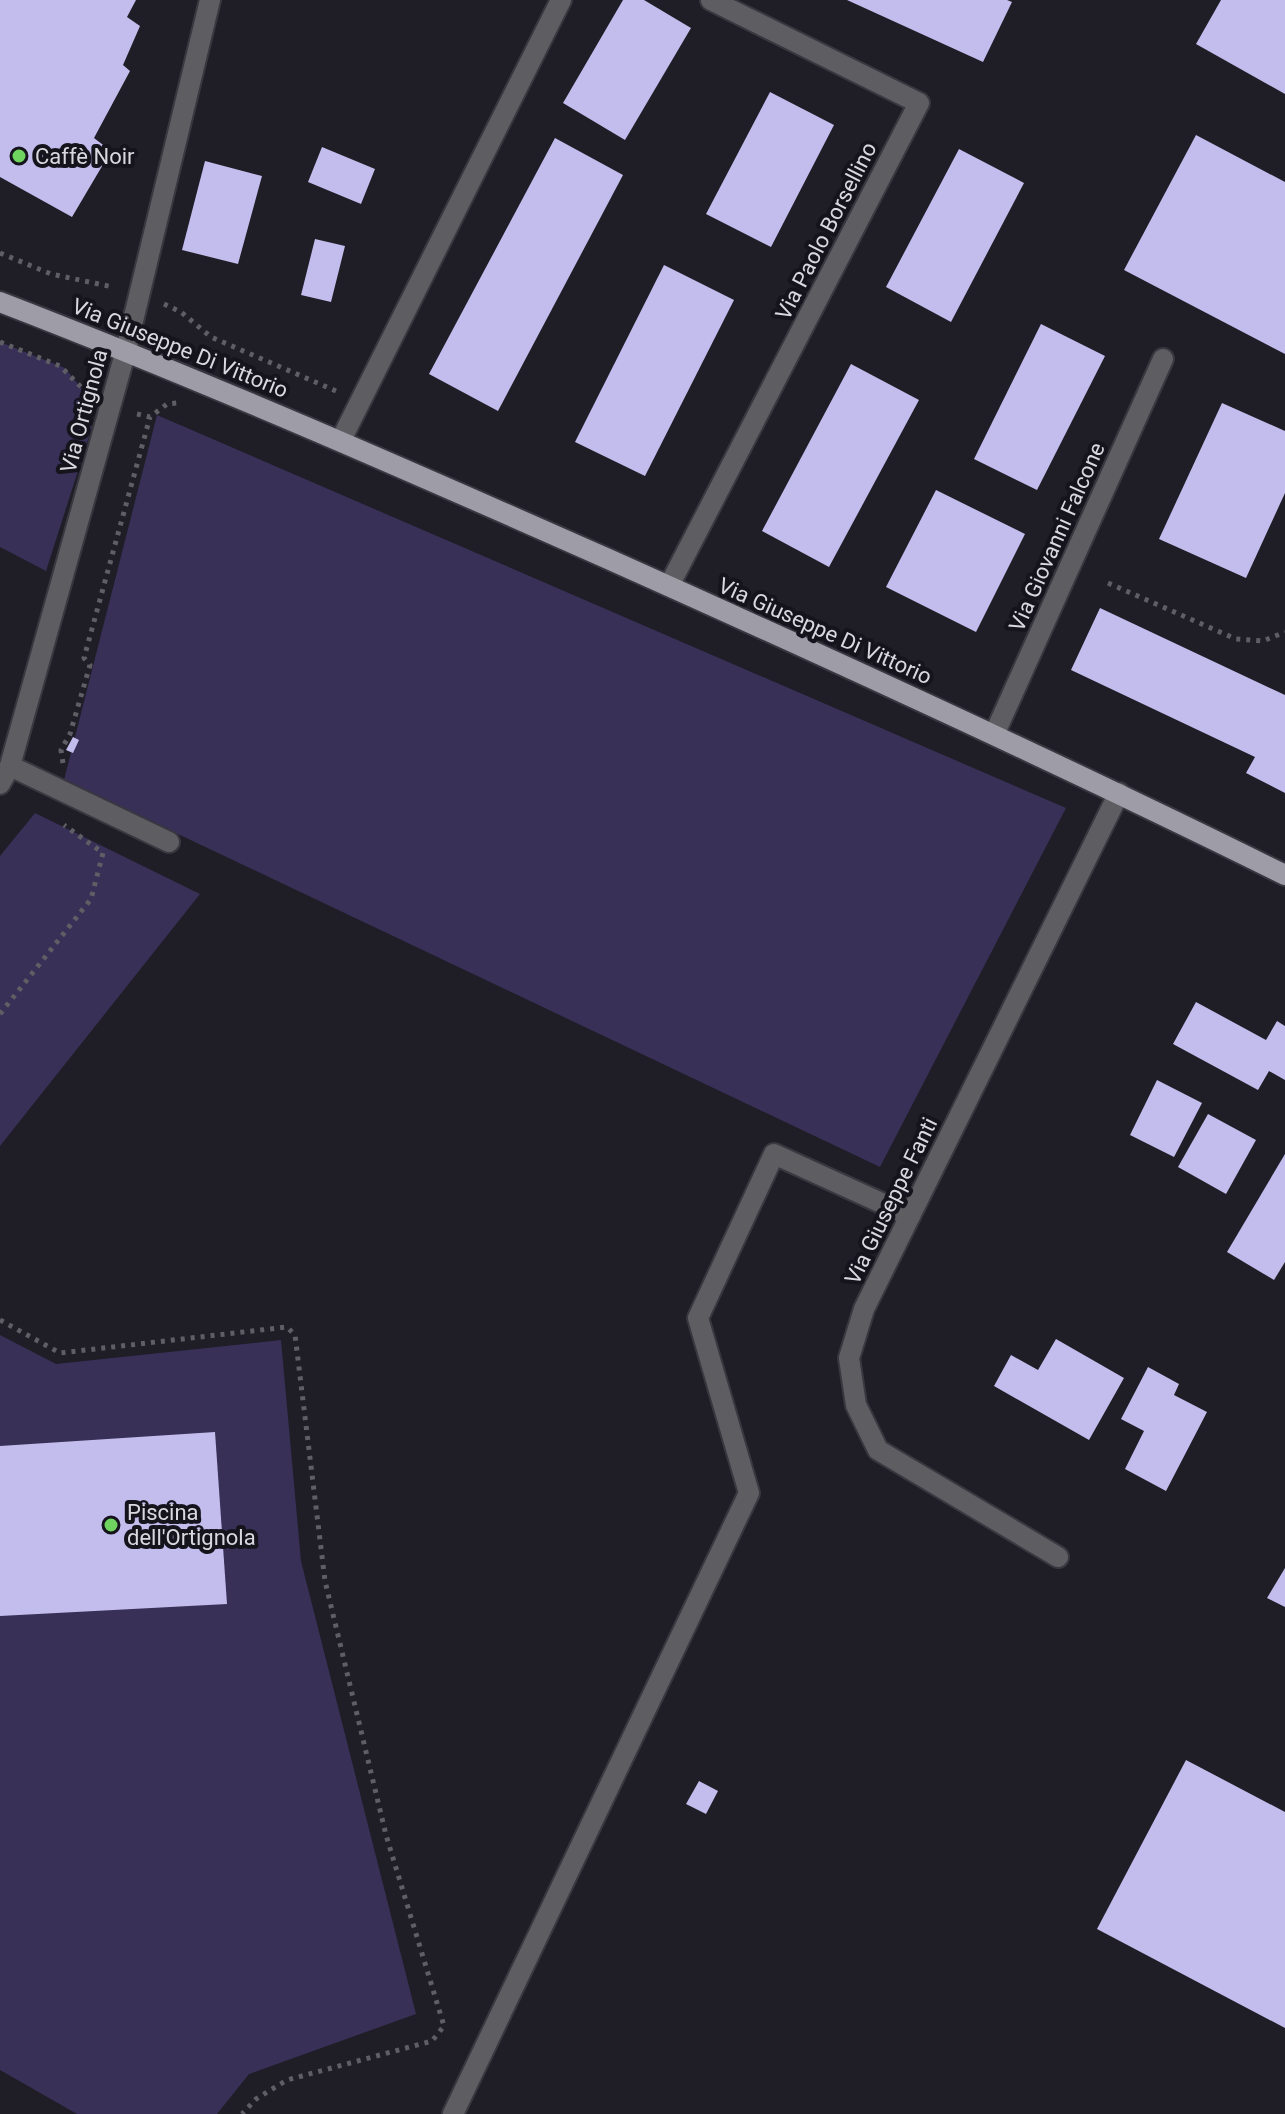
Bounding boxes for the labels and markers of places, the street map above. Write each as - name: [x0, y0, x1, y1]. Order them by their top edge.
- place label: Caffè Noir: [35, 144, 135, 169]
- marker: Caffè Noir: [10, 147, 28, 165]
- place label: Piscina dell'Ortignola: [127, 1500, 256, 1550]
- marker: Piscina dell'Ortignola: [102, 1516, 120, 1534]

